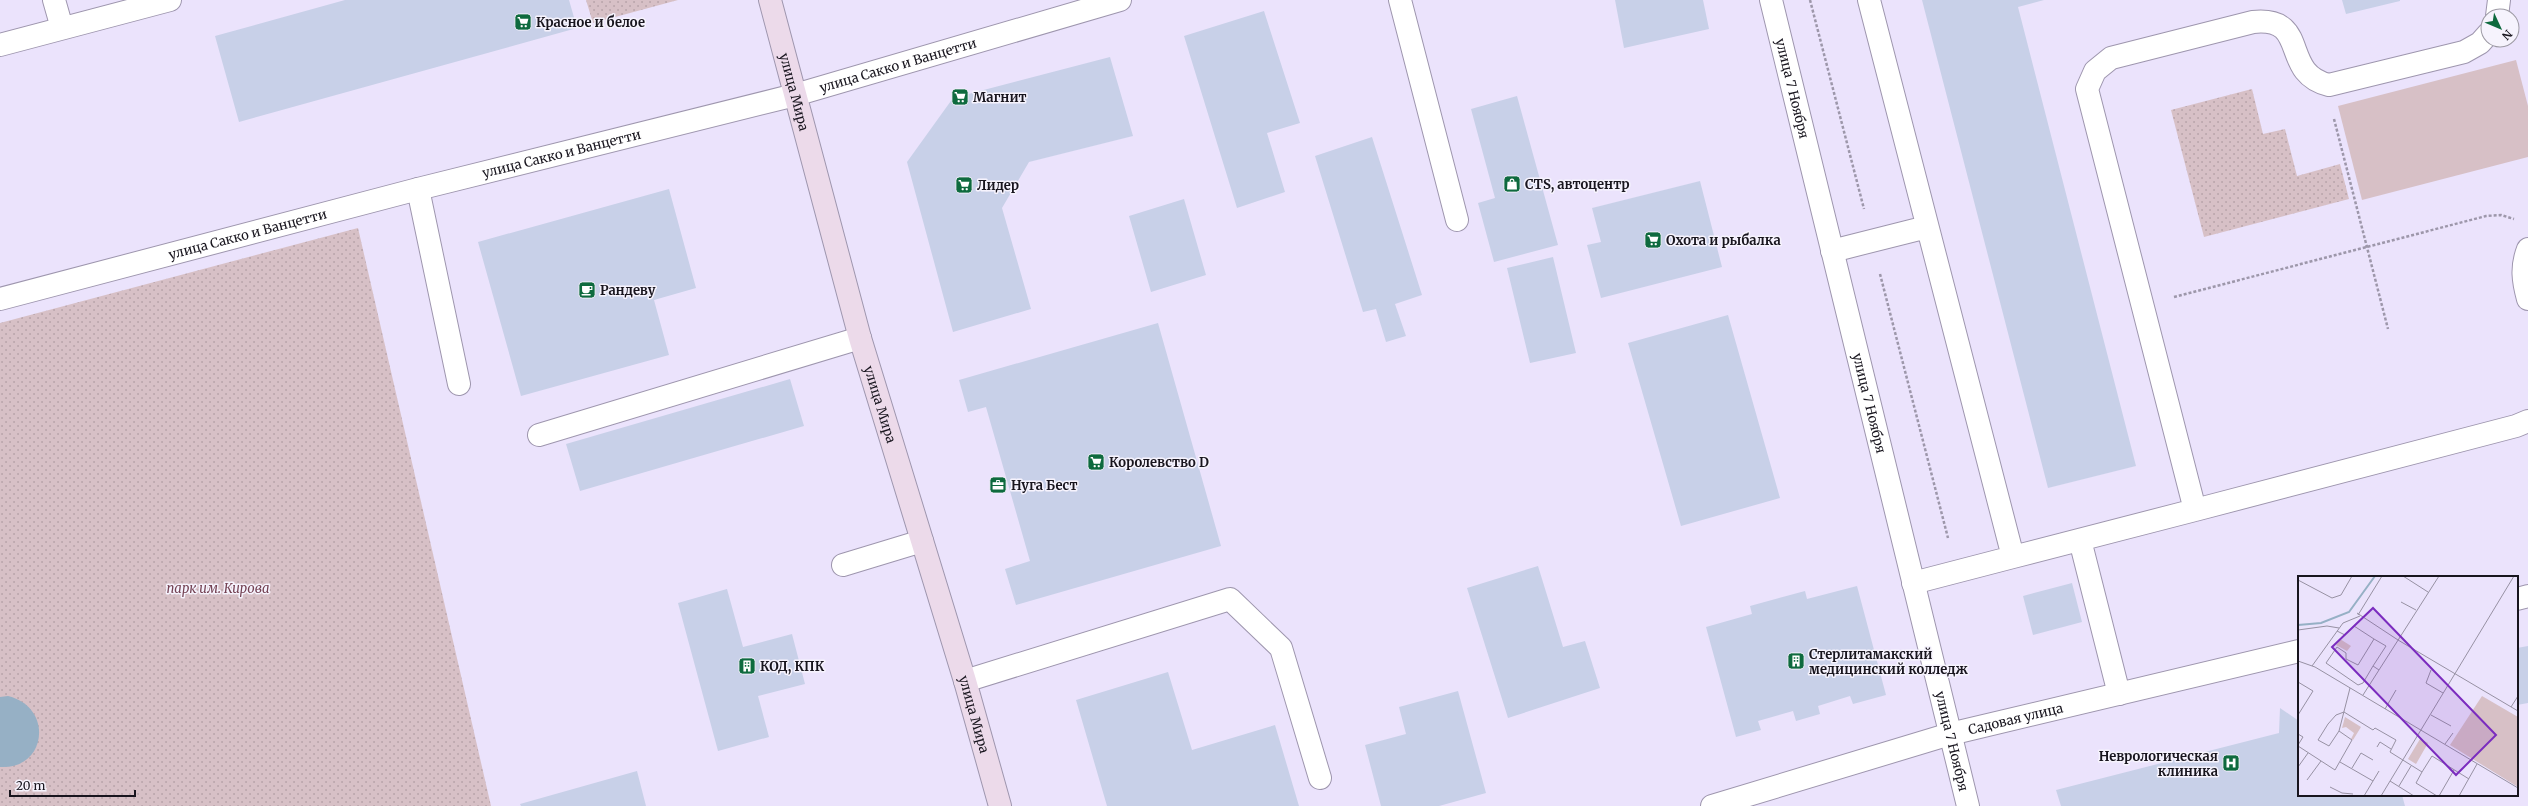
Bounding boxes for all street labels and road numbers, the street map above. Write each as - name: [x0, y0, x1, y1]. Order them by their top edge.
- street label: улица Сакко и Ванцетти: [818, 34, 979, 96]
- street label: улица 7 Ноября: [1772, 37, 1813, 141]
- street label: улица Мира: [775, 51, 812, 133]
- street label: улица Сакко и Ванцетти: [480, 126, 643, 182]
- street label: улица Сакко и Ванцетти: [167, 205, 329, 263]
- street label: улица 7 Ноября: [1849, 351, 1890, 455]
- street label: улица Мира: [860, 364, 900, 445]
- street label: улица Мира: [955, 673, 993, 755]
- street label: улица 7 Ноября: [1931, 690, 1972, 793]
- street label: Садовая улица: [1967, 699, 2065, 738]

